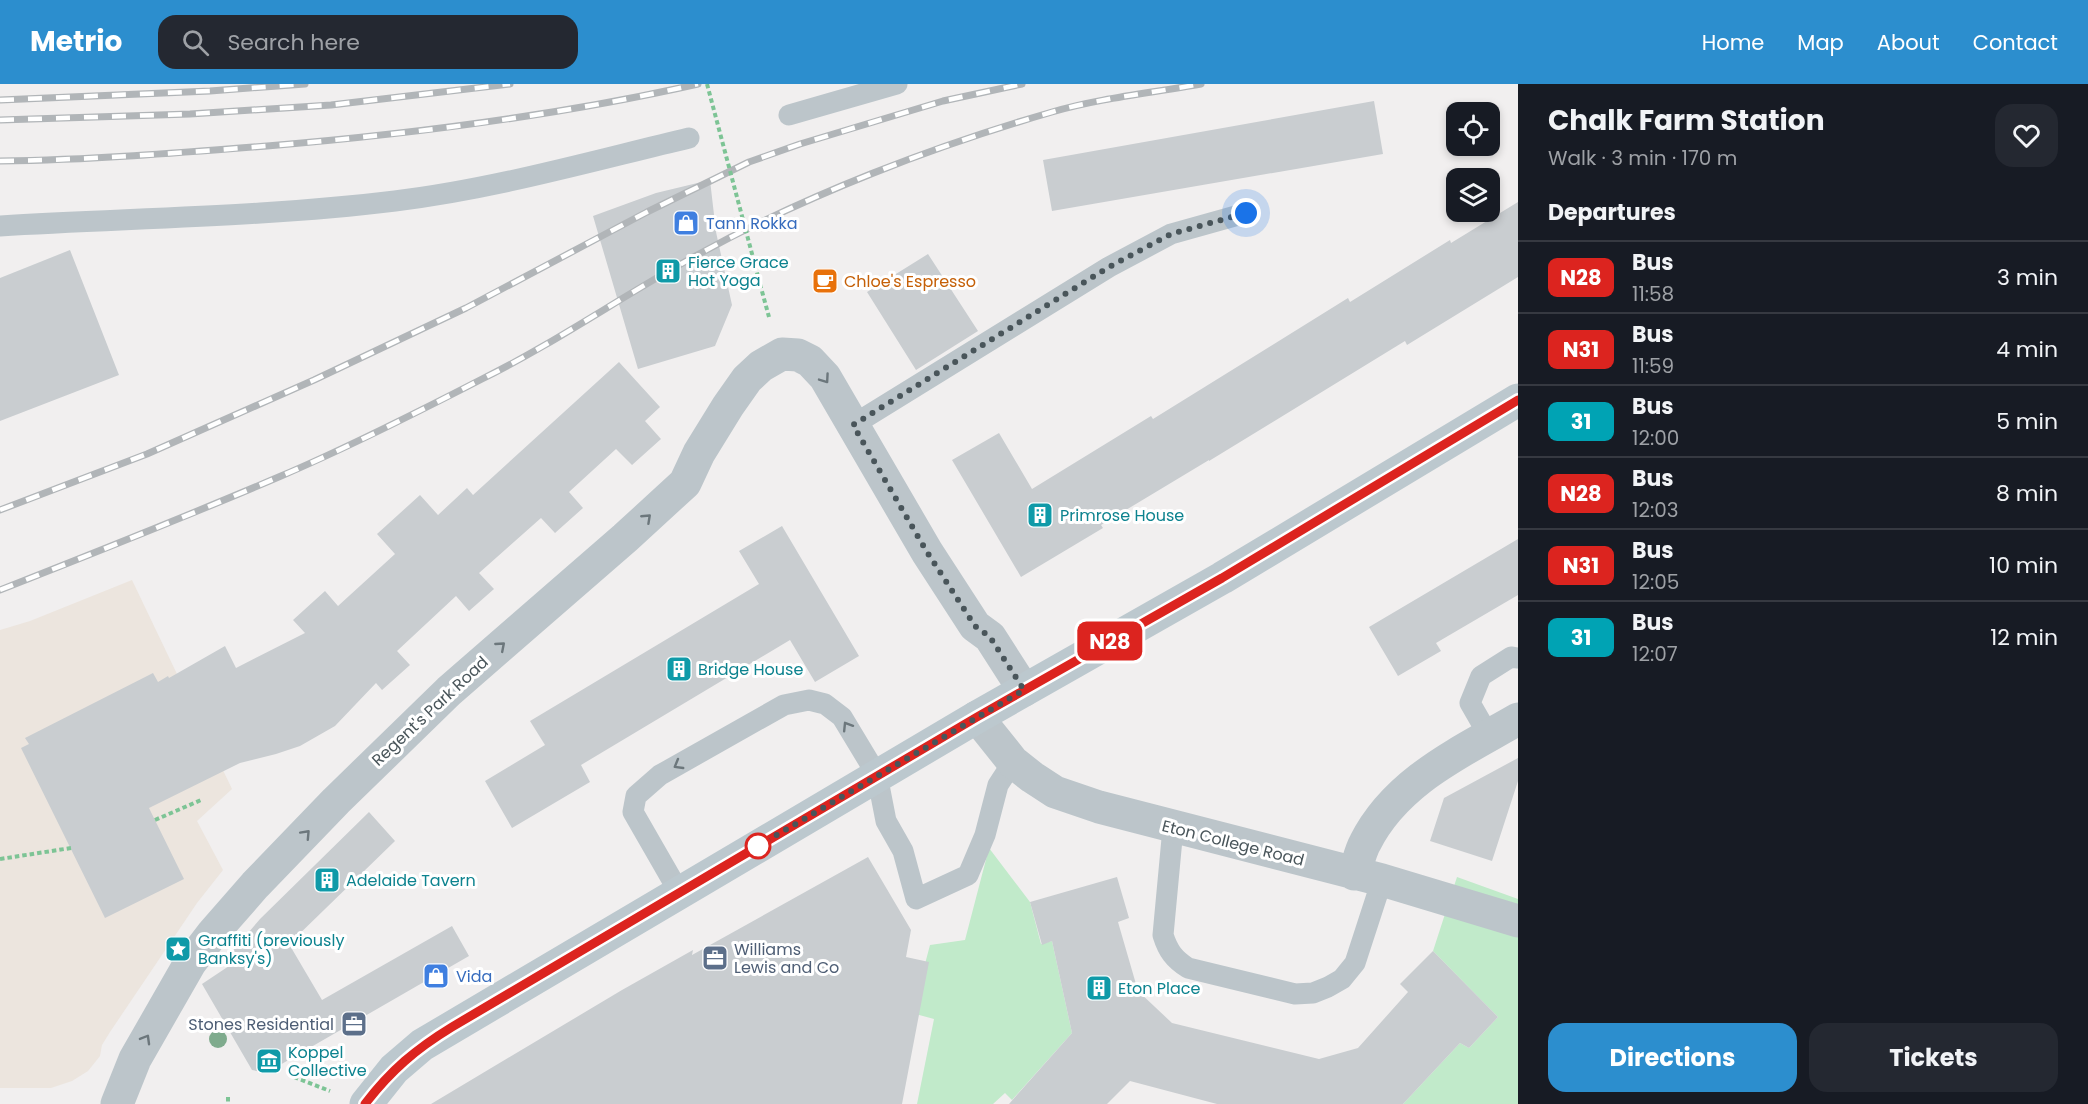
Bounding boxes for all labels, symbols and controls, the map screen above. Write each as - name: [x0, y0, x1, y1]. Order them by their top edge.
- search box: [158, 15, 578, 69]
- text: Metrio: [30, 22, 122, 61]
- icon: search: [179, 26, 212, 59]
- text: Search here: [227, 27, 360, 58]
- text: Home: [1702, 28, 1764, 57]
- text: Map: [1797, 28, 1844, 57]
- text: About: [1877, 28, 1940, 57]
- text: Contact: [1973, 28, 2058, 57]
- text: Chalk Farm Station: [1548, 101, 1825, 140]
- map controls: [1446, 102, 1500, 222]
- button: locate: [1446, 102, 1500, 156]
- button: heart: [1995, 104, 2058, 167]
- text: Walk · 3 min · 170 m: [1548, 144, 1737, 172]
- button: layers: [1446, 168, 1500, 222]
- text: Departures: [1548, 197, 1676, 228]
- your location: [1231, 198, 1261, 228]
- shop icon: Tann Rokka: [671, 208, 701, 238]
- place label: Tann Rokka: [706, 212, 798, 235]
- text: Bus: [1632, 247, 1674, 278]
- place label: Fierce Grace Hot Yoga: [688, 251, 789, 292]
- building icon: Fierce Grace Hot Yoga: [653, 256, 683, 286]
- text: 3 min: [1997, 262, 2058, 293]
- text: N28: [1560, 263, 1602, 292]
- cafe icon: Chloe's Espresso: [810, 266, 840, 296]
- place label: Chloe's Espresso: [844, 270, 976, 293]
- text: 11:58: [1632, 280, 1674, 308]
- text: Bus: [1632, 319, 1674, 350]
- text: 4 min: [1996, 334, 2058, 365]
- text: N31: [1563, 335, 1599, 364]
- text: 11:59: [1632, 352, 1674, 380]
- one-way arrow: [818, 372, 829, 383]
- text: Bus: [1632, 391, 1674, 422]
- text: 5 min: [1996, 406, 2058, 437]
- text: 31: [1571, 407, 1591, 436]
- text: 12:00: [1632, 424, 1679, 452]
- text: Bus: [1632, 463, 1674, 494]
- text: 8 min: [1996, 478, 2058, 509]
- text: N28: [1560, 479, 1602, 508]
- text: 12:03: [1632, 496, 1679, 524]
- building icon: Primrose House: [1025, 500, 1055, 530]
- place label: Primrose House: [1060, 504, 1184, 527]
- one-way arrow: [640, 514, 651, 525]
- text: Bus: [1632, 535, 1674, 566]
- text: 10 min: [1989, 550, 2058, 581]
- text: N31: [1563, 551, 1599, 580]
- text: 12:05: [1632, 568, 1679, 596]
- text: Bus: [1632, 607, 1674, 638]
- line badge: N28: [1076, 622, 1144, 660]
- text: 12 min: [1990, 622, 2058, 653]
- text: 31: [1571, 623, 1591, 652]
- text: N28: [1089, 627, 1131, 656]
- text: 12:07: [1632, 640, 1678, 668]
- one-way arrow: [494, 642, 505, 653]
- street label: Regent's Park Road: [367, 651, 493, 771]
- building icon: Bridge House: [664, 654, 694, 684]
- place label: Bridge House: [698, 658, 803, 681]
- one-way arrow: [843, 721, 854, 732]
- one-way arrow: [674, 758, 684, 770]
- street label: Eton College Road: [1159, 814, 1307, 872]
- one-way arrow: [299, 830, 310, 840]
- unlabelled marker: [745, 833, 771, 859]
- building icon: Adelaide Tavern: [312, 865, 342, 895]
- place label: Adelaide Tavern: [346, 869, 476, 892]
- place label: Graffiti (previously Banksy's): [198, 929, 344, 970]
- place icon: Graffiti (previously Banksy's): [163, 934, 193, 964]
- place label: Williams Lewis and Co: [734, 938, 839, 979]
- office icon: Williams Lewis and Co: [700, 943, 730, 973]
- shop icon: Vida: [421, 961, 451, 991]
- place label: Vida: [456, 965, 492, 988]
- building icon: Eton Place: [1084, 973, 1114, 1003]
- place label: Eton Place: [1118, 977, 1201, 1000]
- office icon: Stones Residential: [339, 1009, 369, 1039]
- place label: Stones Residential: [188, 1013, 334, 1036]
- button: Directions: [1548, 1023, 1797, 1092]
- button: Tickets: [1809, 1023, 2058, 1092]
- one-way arrow: [139, 1035, 150, 1045]
- place label: Koppel Collective: [288, 1041, 367, 1082]
- museum icon: Koppel Collective: [254, 1046, 284, 1076]

